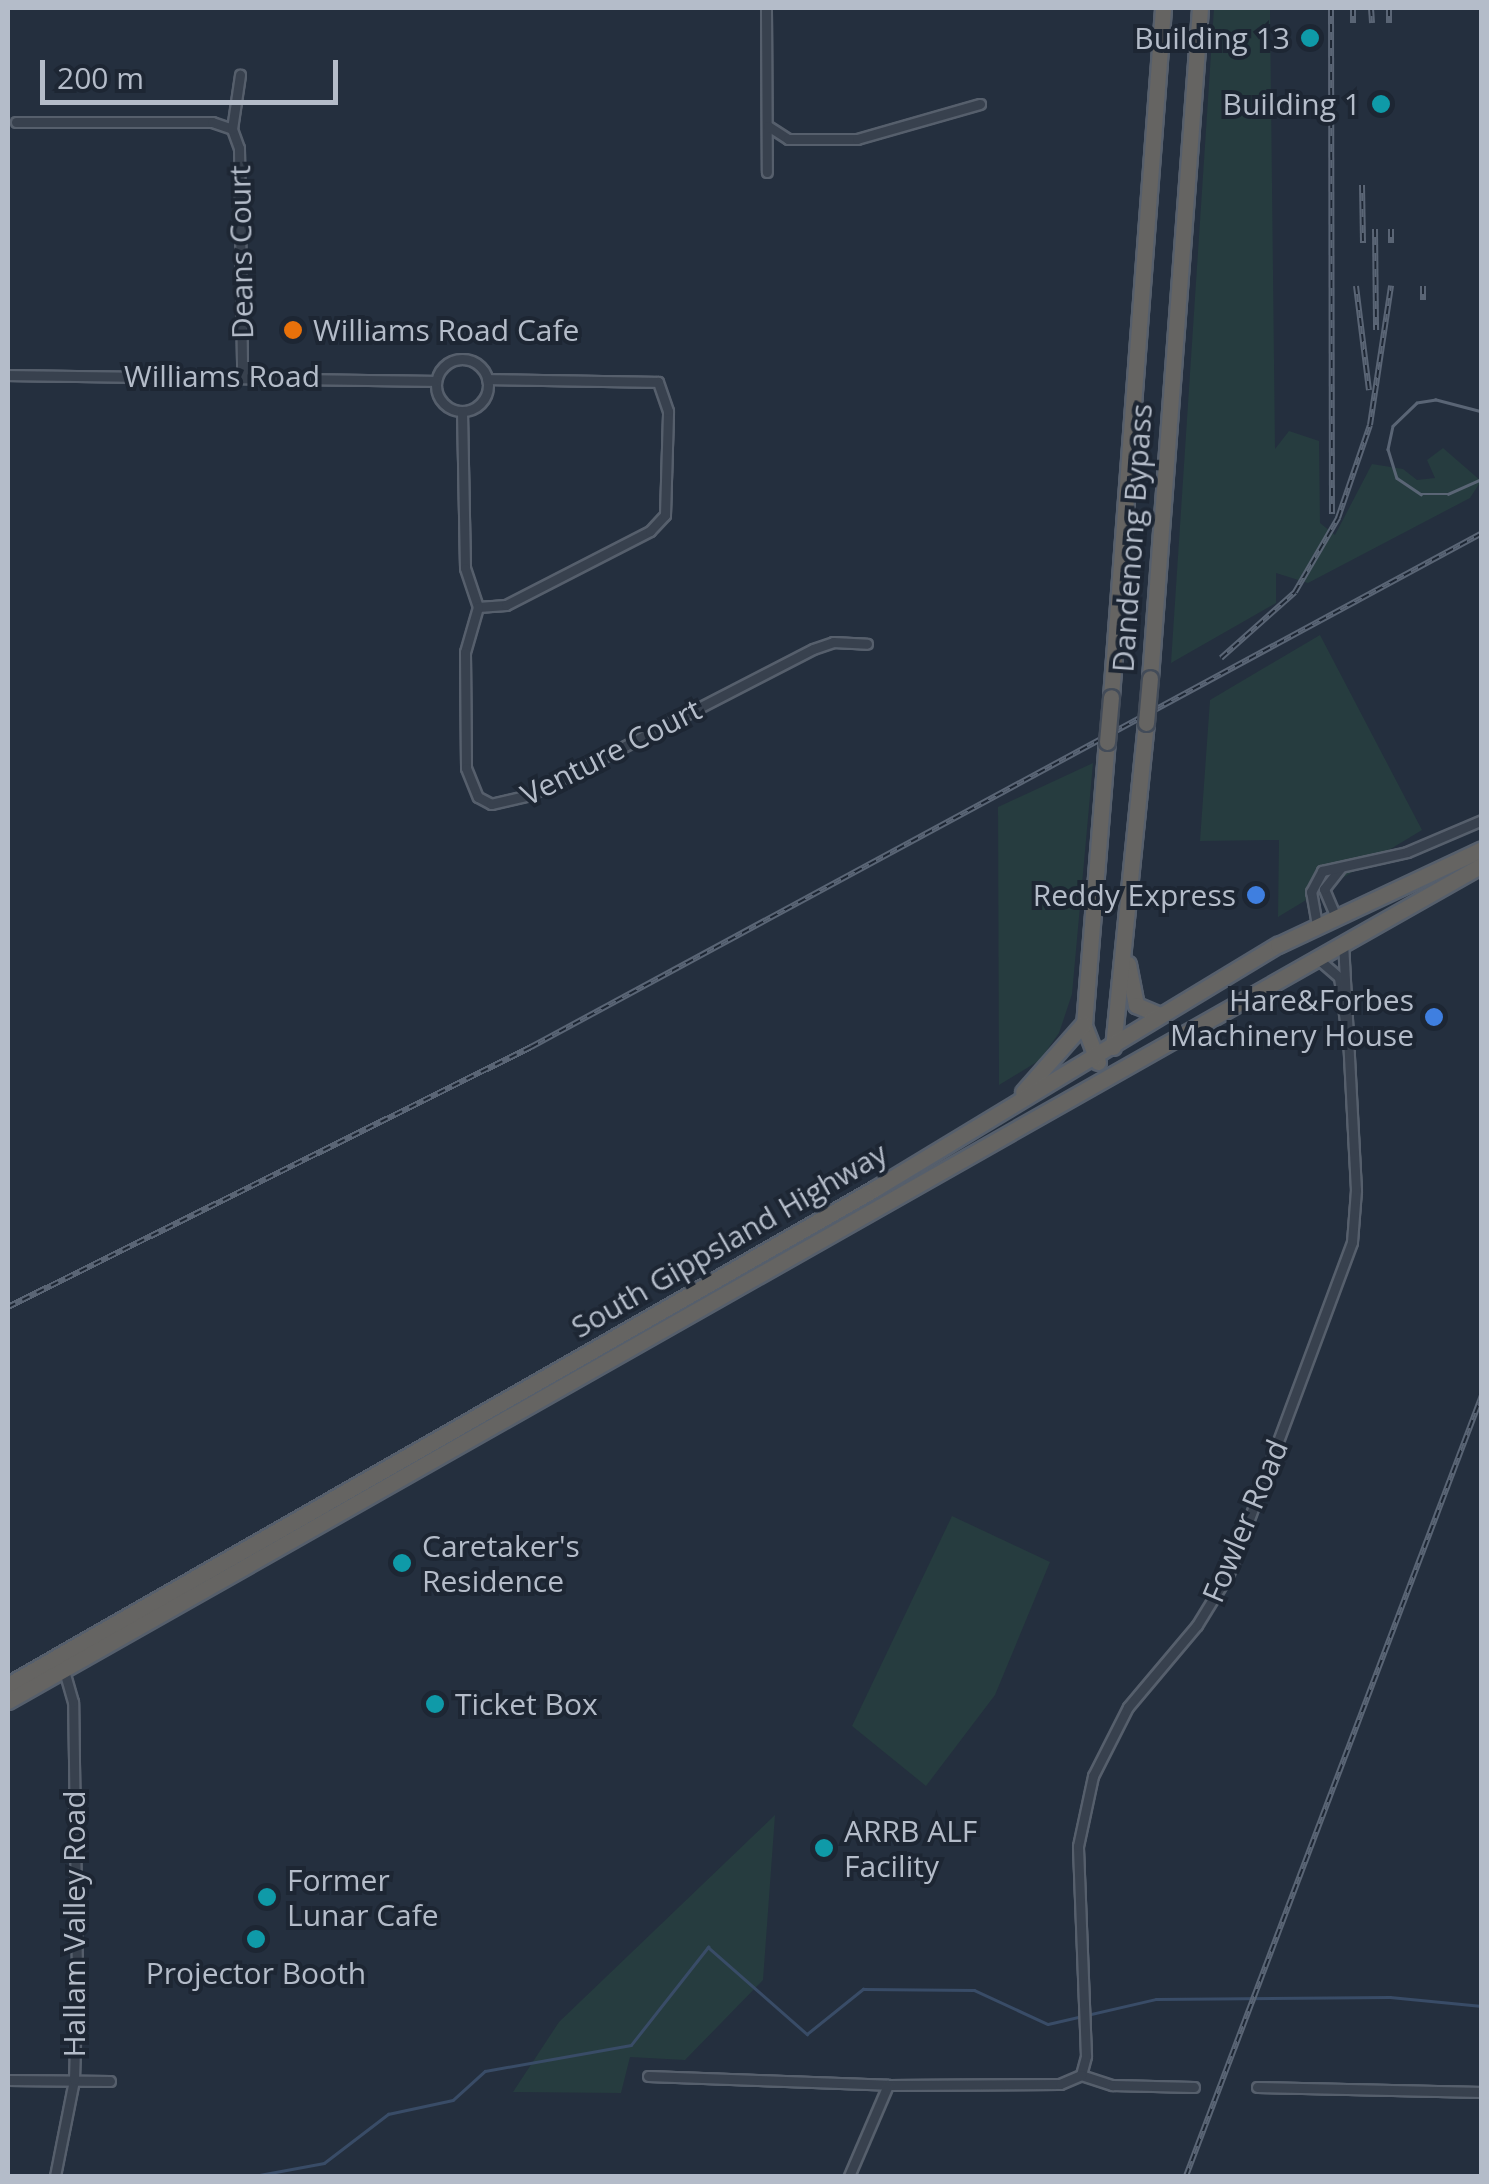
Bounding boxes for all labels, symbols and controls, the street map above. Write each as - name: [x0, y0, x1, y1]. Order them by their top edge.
- place label: Building 13: [1134, 20, 1290, 56]
- marker: Building 13: [1299, 27, 1321, 49]
- scale bar: [45, 40, 342, 102]
- text: 200 m: [57, 57, 144, 98]
- place label: Building 1: [1223, 86, 1361, 122]
- marker: Building 1: [1370, 93, 1392, 115]
- street label: Deans Court: [221, 165, 261, 339]
- place label: Williams Road Cafe: [313, 312, 579, 348]
- marker: Williams Road Cafe: [282, 319, 304, 341]
- street label: Williams Road: [124, 358, 320, 394]
- street label: Dandenong Bypass: [1105, 403, 1159, 673]
- street label: Venture Court: [515, 691, 707, 813]
- place label: Reddy Express: [1033, 877, 1236, 913]
- marker: Reddy Express: [1245, 884, 1267, 906]
- place label: Hare&Forbes Machinery House: [1170, 982, 1414, 1052]
- marker: Hare&Forbes Machinery House: [1423, 1006, 1445, 1028]
- street label: South Gippsland Highway: [565, 1135, 893, 1345]
- street label: Fowler Road: [1195, 1434, 1295, 1608]
- place label: Caretaker's Residence: [422, 1528, 580, 1598]
- marker: Caretaker's Residence: [391, 1552, 413, 1574]
- place label: Ticket Box: [455, 1686, 598, 1722]
- marker: Ticket Box: [424, 1693, 446, 1715]
- street label: Hallam Valley Road: [56, 1790, 92, 2058]
- place label: ARRB ALF Facility: [844, 1813, 977, 1884]
- marker: ARRB ALF Facility: [813, 1837, 835, 1859]
- place label: Former Lunar Cafe: [287, 1862, 439, 1932]
- marker: Former Lunar Cafe: [256, 1886, 278, 1908]
- marker: Projector Booth: [245, 1928, 267, 1950]
- place label: Projector Booth: [146, 1955, 366, 1991]

